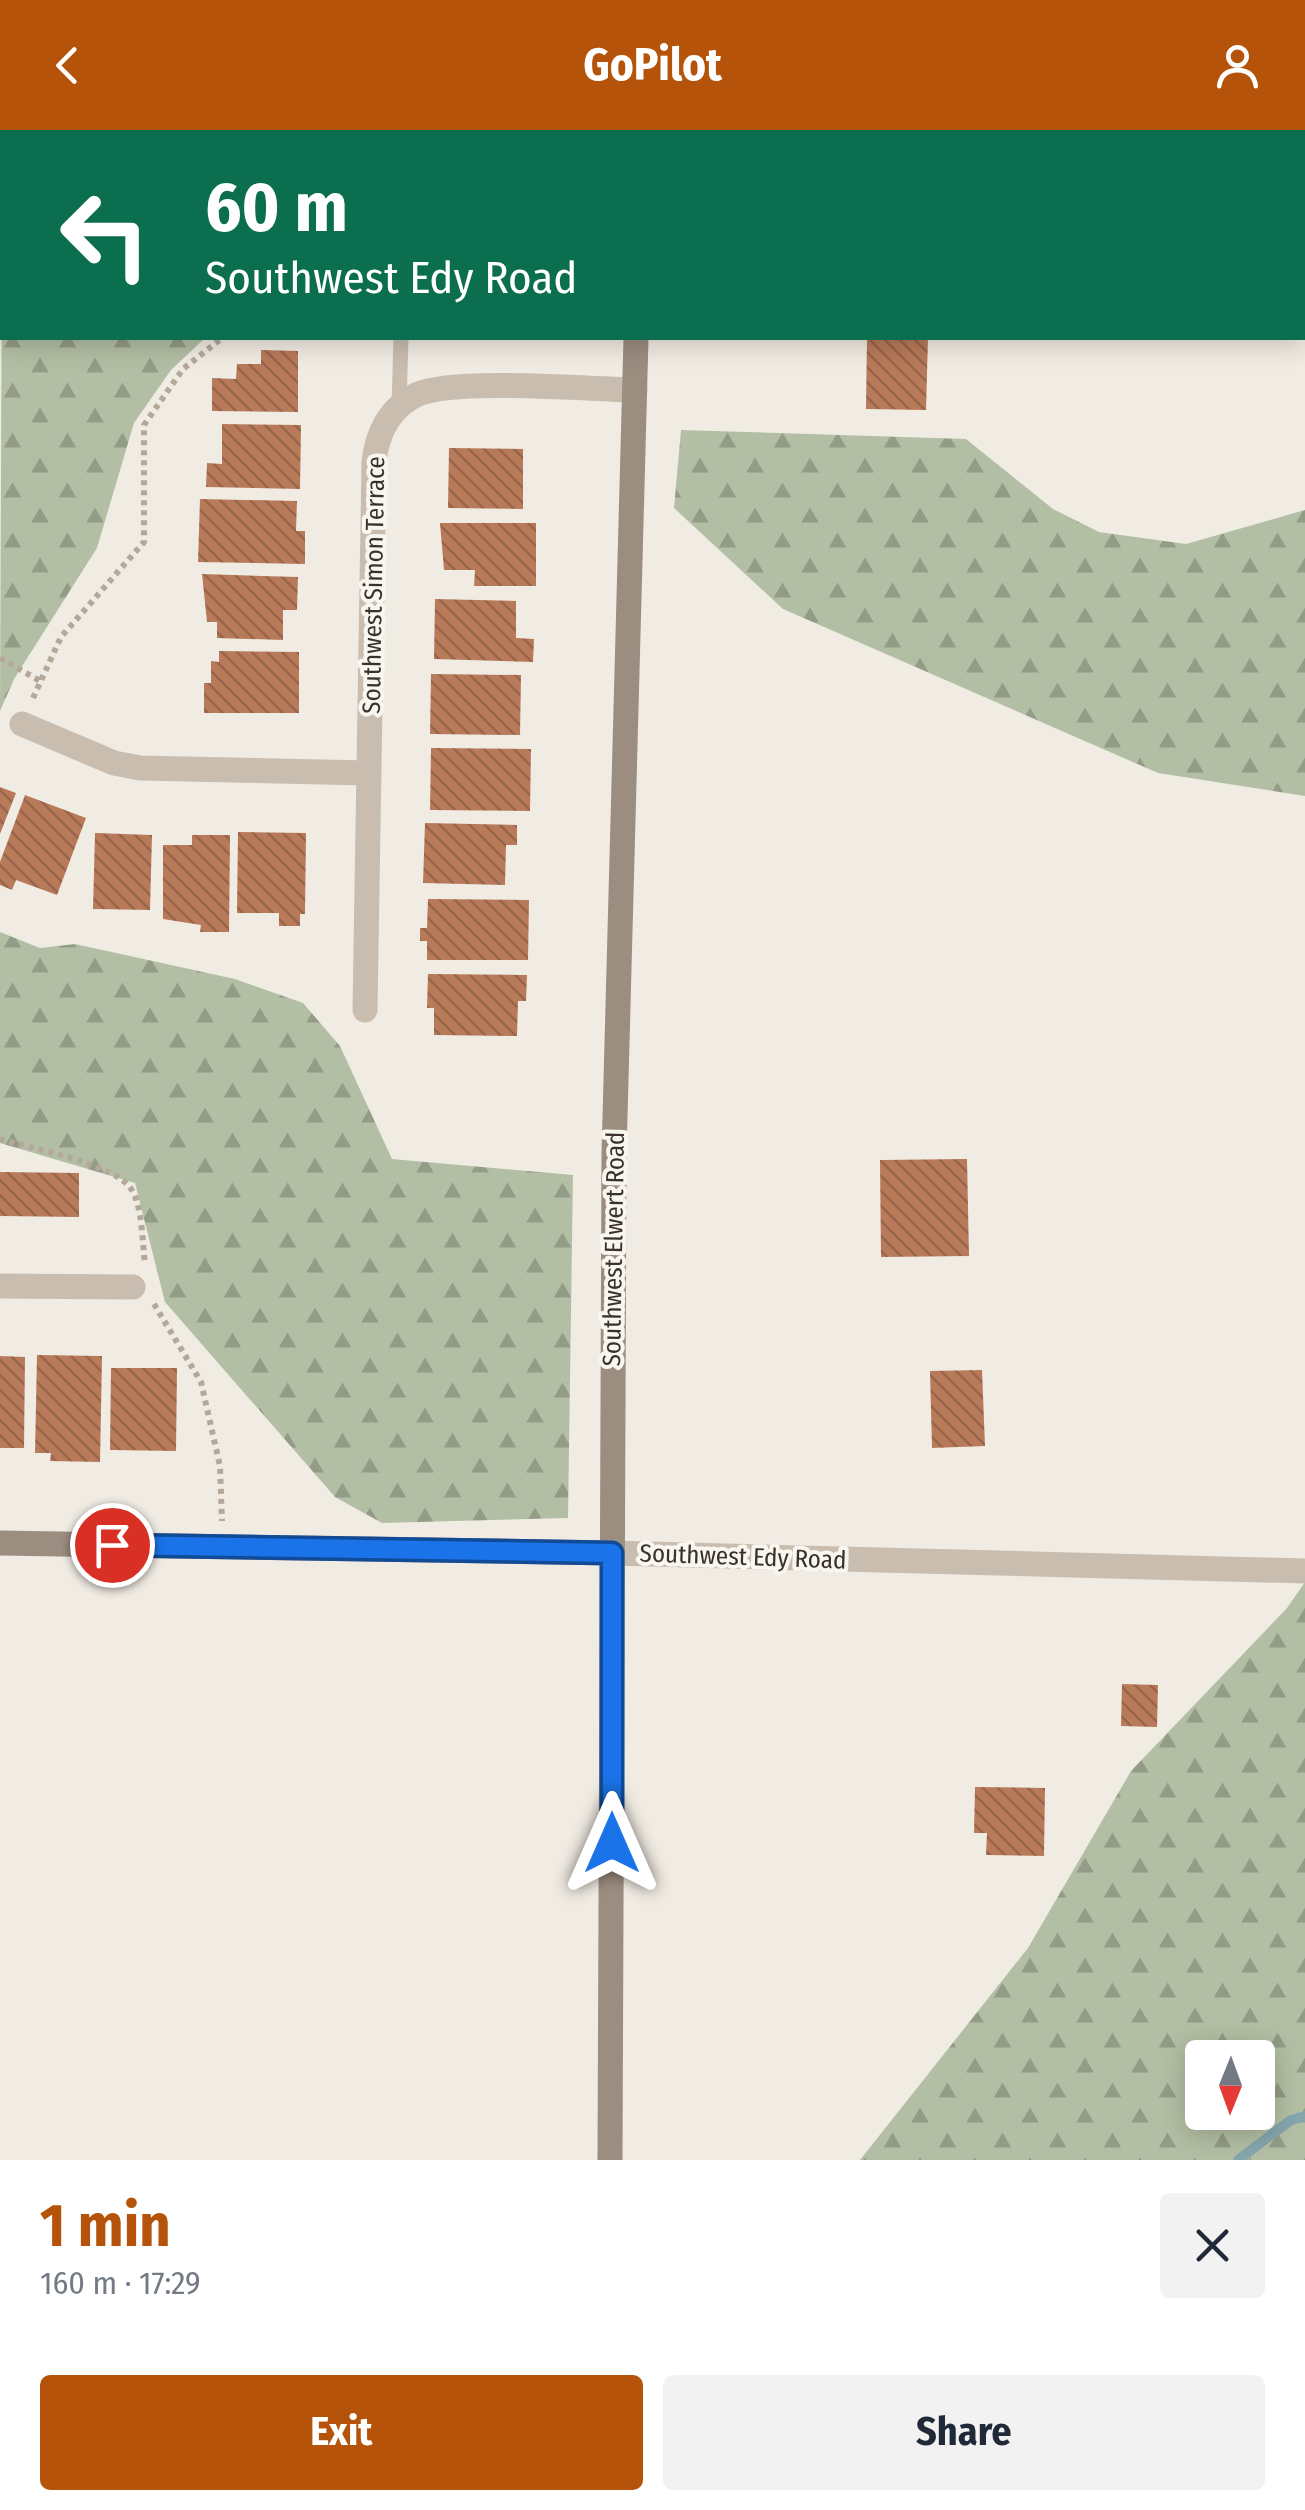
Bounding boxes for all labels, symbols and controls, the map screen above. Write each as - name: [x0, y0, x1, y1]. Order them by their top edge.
- icon: back: [40, 38, 95, 93]
- text: GoPilot: [583, 38, 722, 92]
- icon: person: [1210, 38, 1265, 93]
- text: 60 m: [205, 166, 348, 250]
- icon: left: [40, 170, 170, 300]
- text: Southwest Edy Road: [205, 251, 577, 305]
- street label: Southwest Simon Terrace: [357, 456, 391, 714]
- street label: Southwest Elwert Road: [597, 1131, 631, 1367]
- pin: [70, 1503, 155, 1588]
- icon: arrive: [85, 1518, 140, 1573]
- street label: Southwest Edy Road: [639, 1538, 847, 1576]
- position arrow: [560, 1791, 664, 1895]
- north arrow: [1185, 2040, 1275, 2130]
- map controls: [1185, 2040, 1275, 2130]
- text: 1 min: [40, 2190, 171, 2262]
- button: close: [1160, 2193, 1265, 2298]
- text: 160 m · 17:29: [40, 2264, 201, 2302]
- button: Exit: [40, 2375, 643, 2490]
- button: Share: [663, 2375, 1265, 2490]

